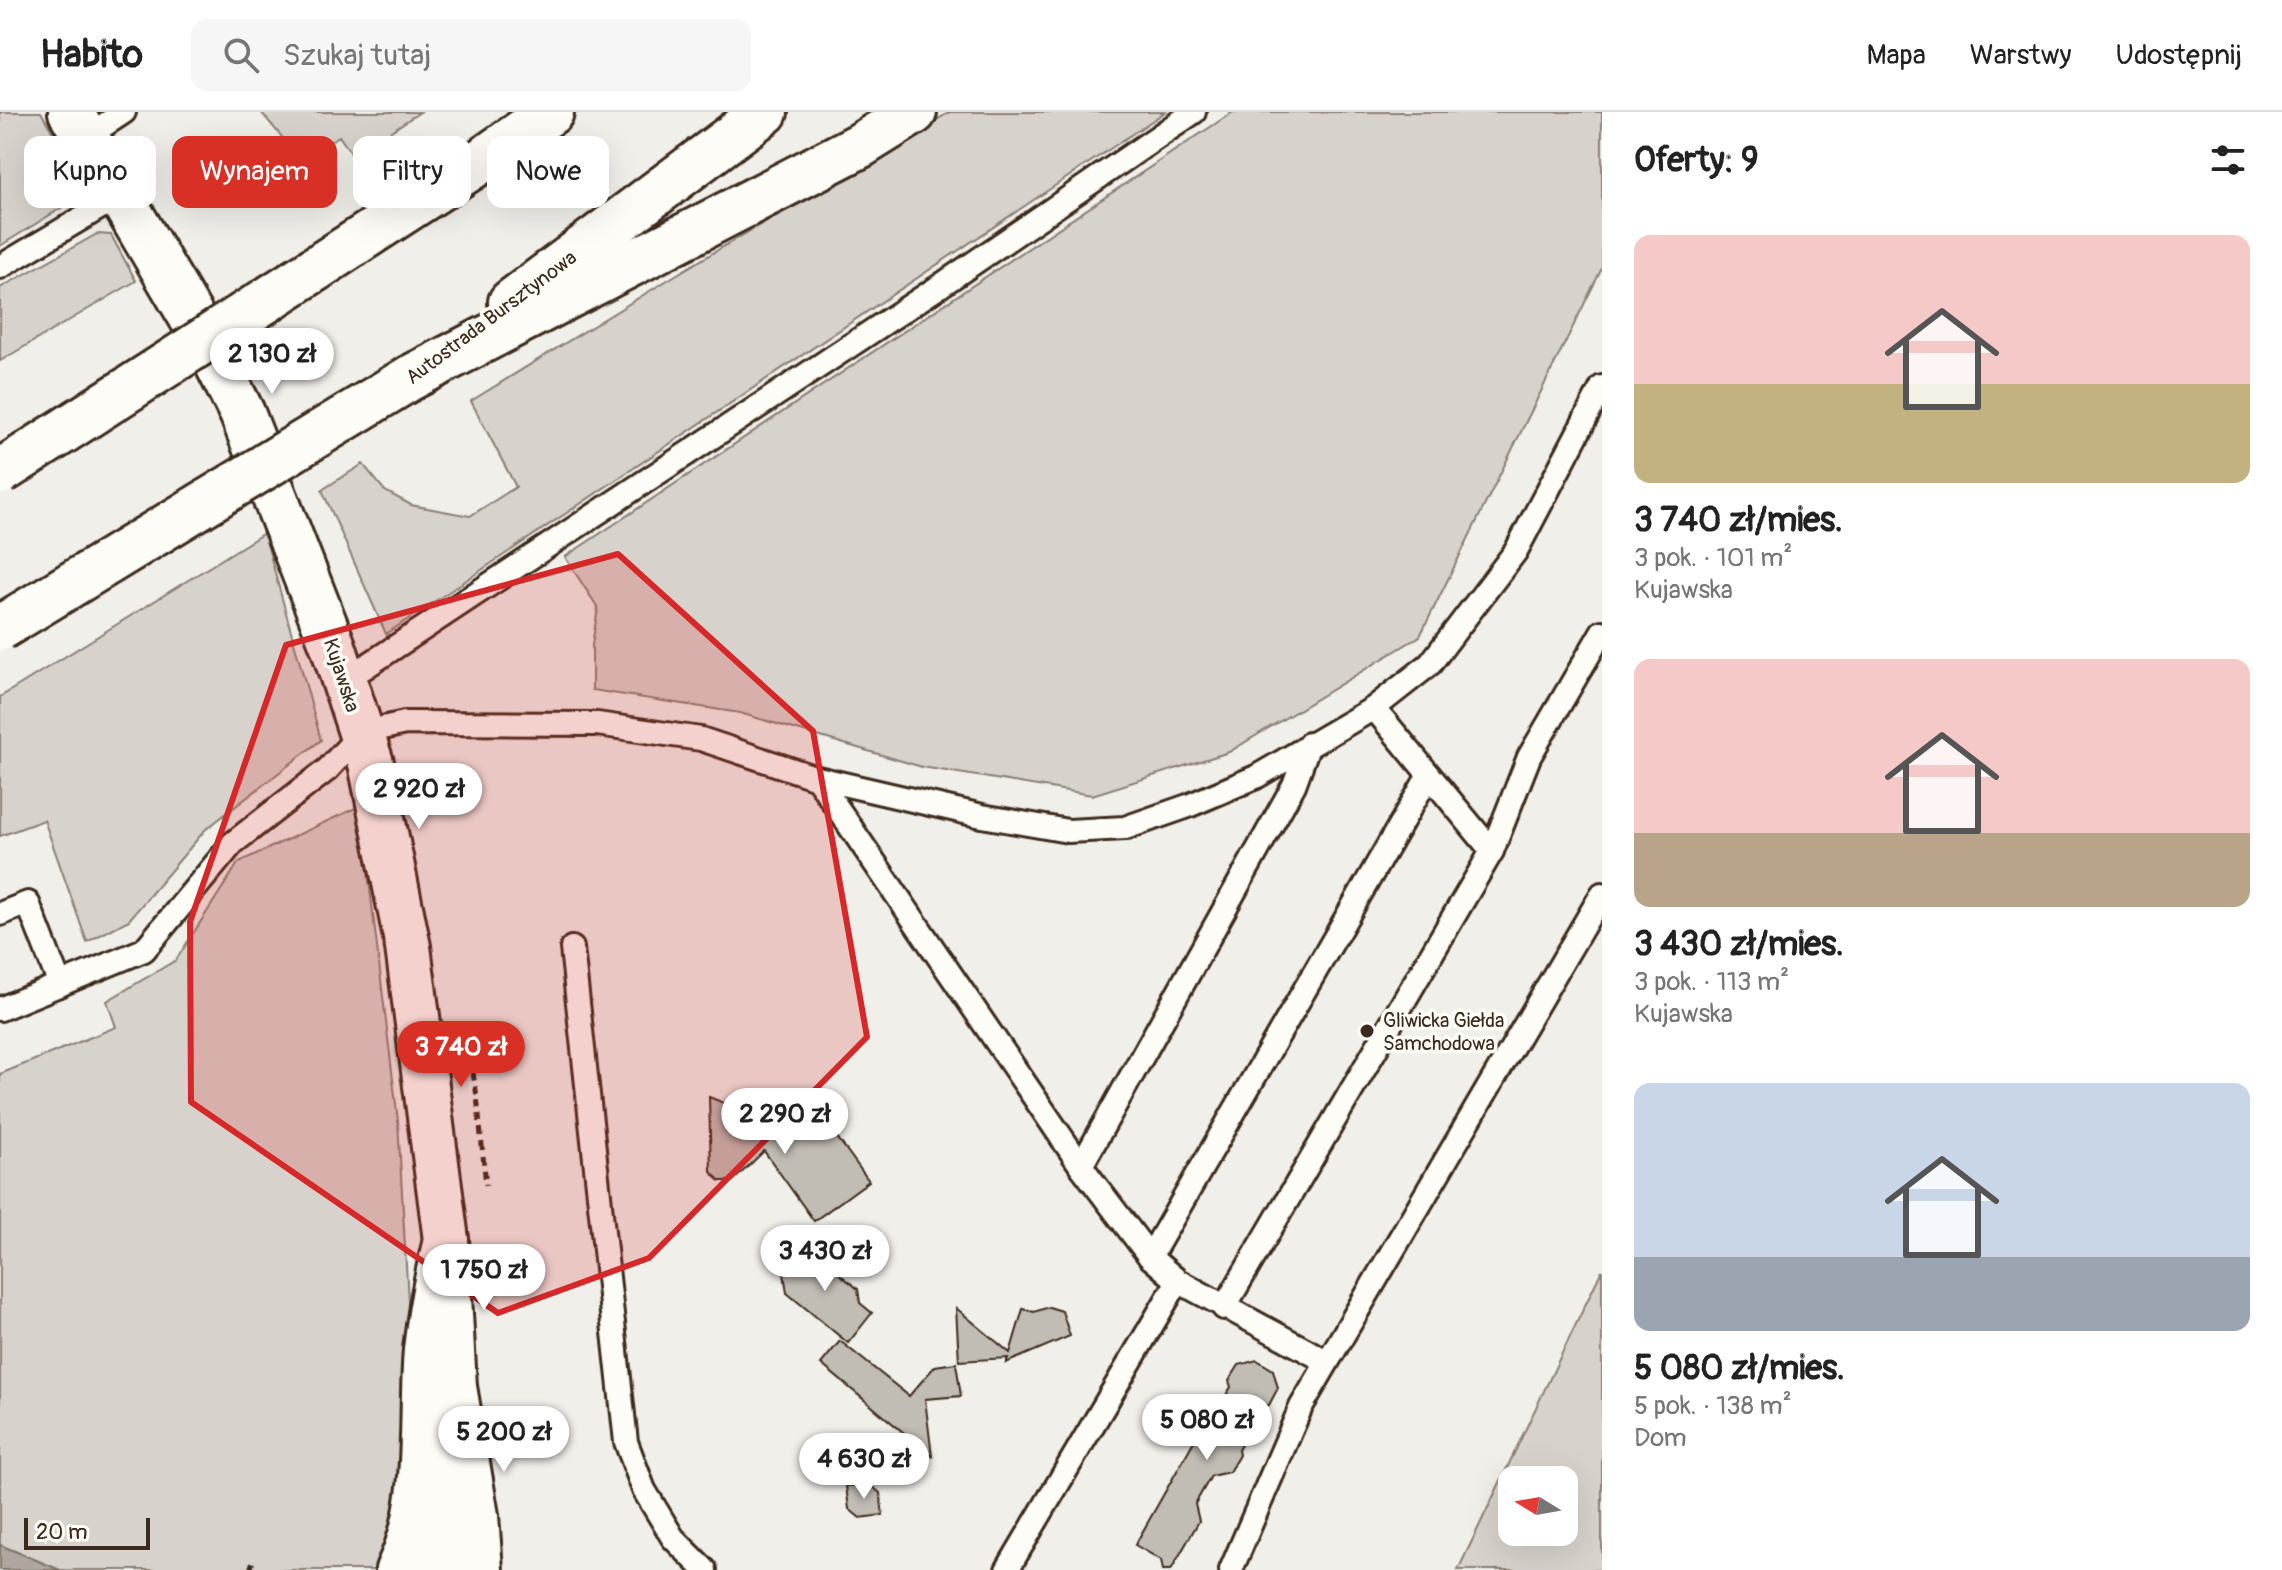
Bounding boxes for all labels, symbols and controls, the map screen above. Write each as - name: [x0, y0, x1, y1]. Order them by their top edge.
- search box: [191, 19, 751, 91]
- text: Habito: [40, 31, 143, 79]
- icon: search: [219, 33, 263, 77]
- text: Szukaj tutaj: [283, 37, 431, 74]
- text: Mapa: [1866, 38, 1926, 73]
- text: Warstwy: [1970, 38, 2071, 73]
- text: Udostępnij: [2115, 38, 2242, 73]
- chip: Kupno: [24, 136, 156, 208]
- chip: Wynajem: [172, 136, 337, 208]
- chip: Filtry: [353, 136, 471, 208]
- chip: Nowe: [487, 136, 609, 208]
- icon: filters: [2206, 138, 2250, 182]
- text: Oferty: 9: [1634, 139, 1758, 182]
- street label: Autostrada Bursztynowa: [401, 245, 582, 390]
- icon: home: [1870, 287, 2014, 431]
- pin: 2 130 zł: [189, 328, 355, 396]
- text: 2 130 zł: [228, 338, 316, 370]
- text: 3 740 zł/mies.: [1634, 499, 1843, 542]
- text: 3 pok. · 101 m²: [1634, 542, 1792, 574]
- text: Kujawska: [1634, 574, 1733, 606]
- street label: Kujawska: [318, 635, 365, 715]
- icon: home: [1870, 711, 2014, 855]
- pin: 2 920 zł: [336, 763, 502, 831]
- text: 2 920 zł: [373, 773, 465, 805]
- text: 3 430 zł/mies.: [1634, 923, 1844, 966]
- text: 3 pok. · 113 m²: [1634, 966, 1789, 998]
- text: Kujawska: [1634, 998, 1733, 1030]
- place label: Gliwicka Giełda Samchodowa: [1383, 1008, 1504, 1056]
- pin: 3 740 zł: [378, 1021, 544, 1089]
- marker: Gliwicka Giełda Samchodowa: [1358, 1022, 1376, 1040]
- text: 3 740 zł: [415, 1031, 507, 1063]
- pin: 2 290 zł: [702, 1088, 868, 1156]
- text: 2 290 zł: [739, 1098, 831, 1130]
- icon: home: [1870, 1135, 2014, 1279]
- pin: 3 430 zł: [742, 1225, 908, 1293]
- text: 3 430 zł: [778, 1235, 872, 1267]
- pin: 1 750 zł: [401, 1244, 567, 1312]
- text: 1 750 zł: [440, 1254, 528, 1286]
- text: 5 080 zł/mies.: [1634, 1347, 1845, 1390]
- text: 5 pok. · 138 m²: [1634, 1390, 1792, 1422]
- pin: 5 080 zł: [1124, 1394, 1290, 1462]
- text: 5 080 zł: [1160, 1404, 1254, 1436]
- pin: 5 200 zł: [421, 1406, 587, 1474]
- text: 5 200 zł: [456, 1416, 552, 1448]
- text: Dom: [1634, 1422, 1687, 1454]
- pin: 4 630 zł: [781, 1433, 947, 1501]
- text: 4 630 zł: [817, 1443, 911, 1475]
- north arrow: [1498, 1466, 1578, 1546]
- map controls: [1498, 1466, 1578, 1546]
- scale bar: [24, 1514, 150, 1550]
- text: 20 m: [36, 1518, 88, 1546]

